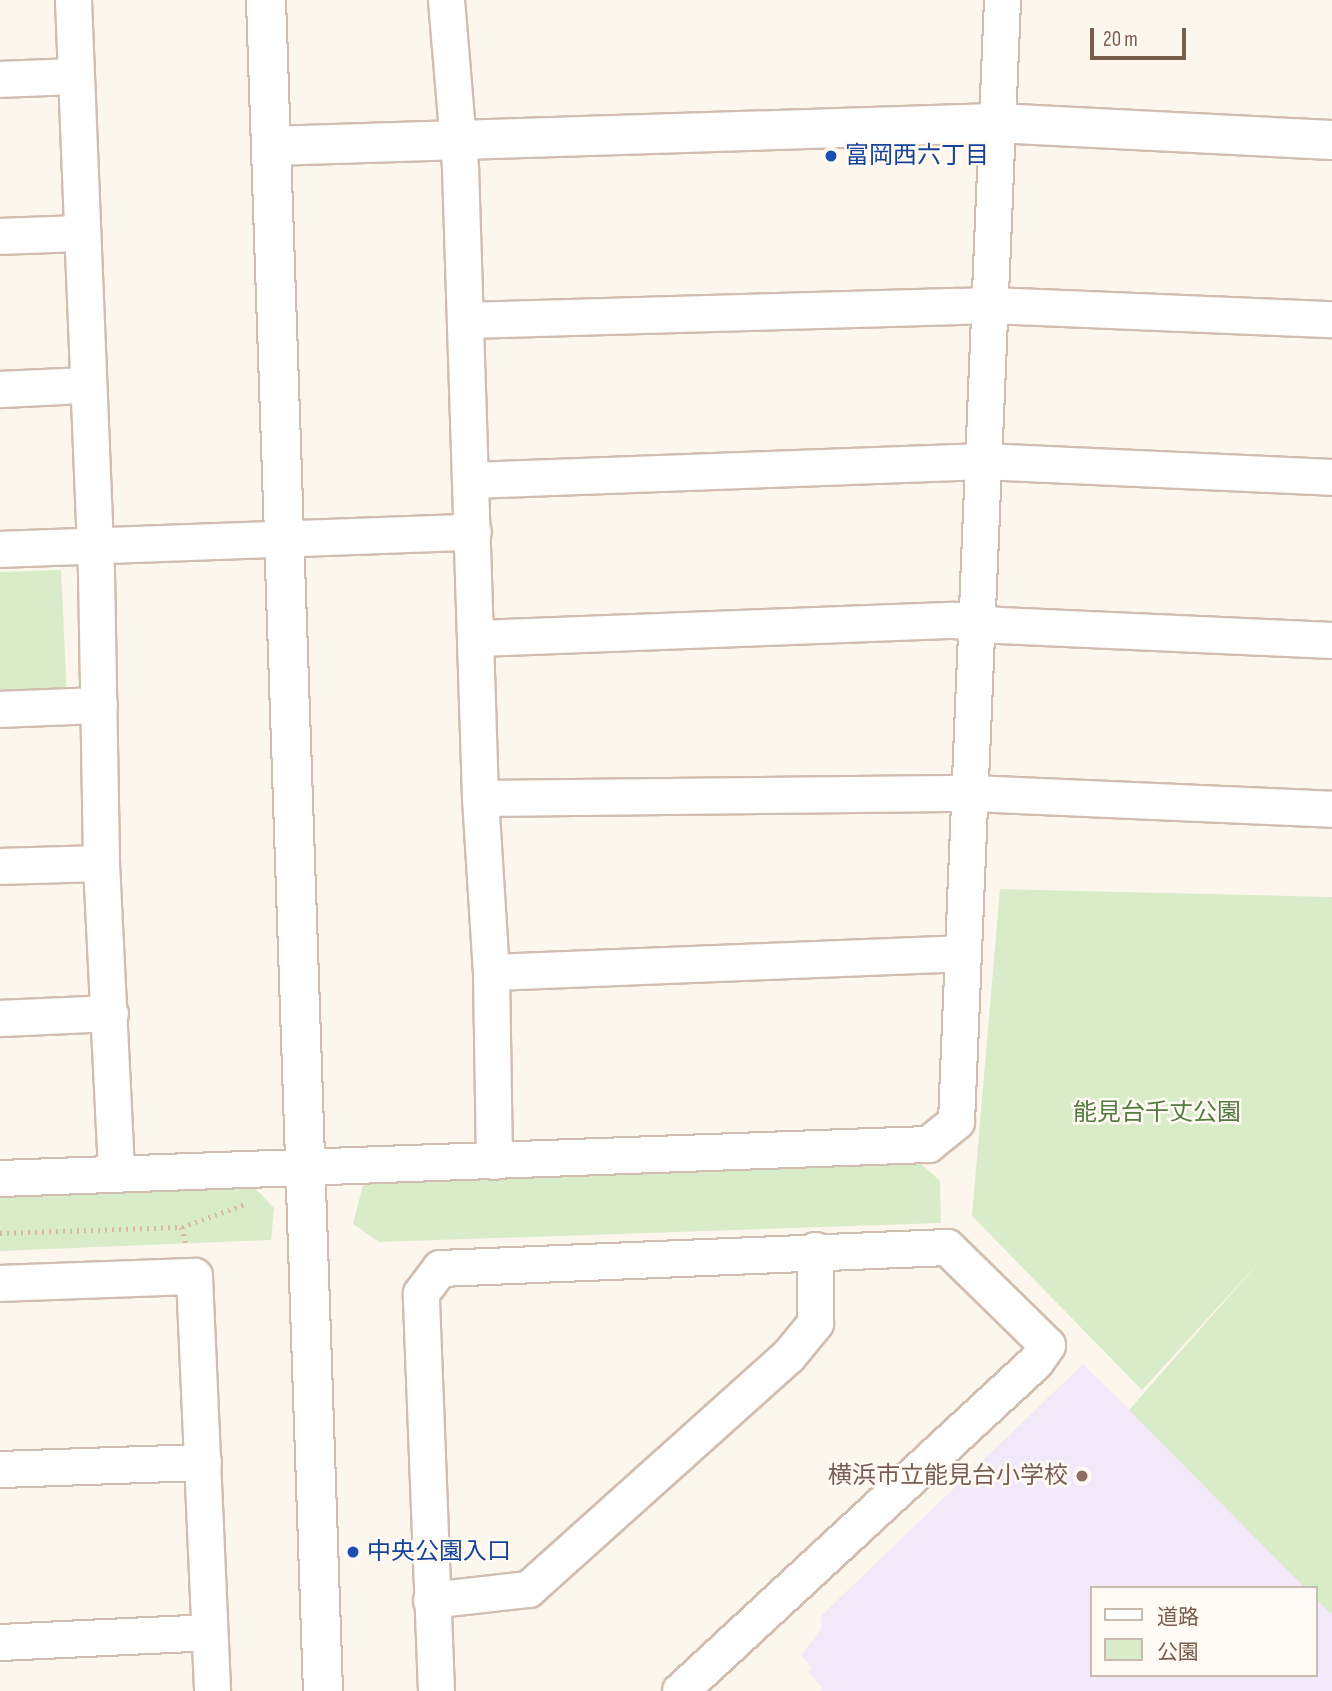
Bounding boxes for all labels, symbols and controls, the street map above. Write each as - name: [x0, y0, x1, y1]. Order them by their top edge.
- scale bar: [1094, 14, 1190, 58]
- text: 20 m: [1103, 27, 1138, 52]
- place label: 富岡西六丁目: [845, 142, 989, 170]
- marker: 富岡西六丁目: [823, 148, 839, 164]
- park label: 能見台千丈公園: [1073, 1099, 1241, 1127]
- place label: 横浜市立能見台小学校: [828, 1462, 1068, 1490]
- marker: 横浜市立能見台小学校: [1074, 1468, 1090, 1484]
- place label: 中央公園入口: [367, 1538, 511, 1566]
- marker: 中央公園入口: [345, 1544, 361, 1560]
- legend: [1090, 1586, 1318, 1677]
- text: 道路: [1157, 1605, 1199, 1630]
- text: 公園: [1157, 1640, 1199, 1665]

